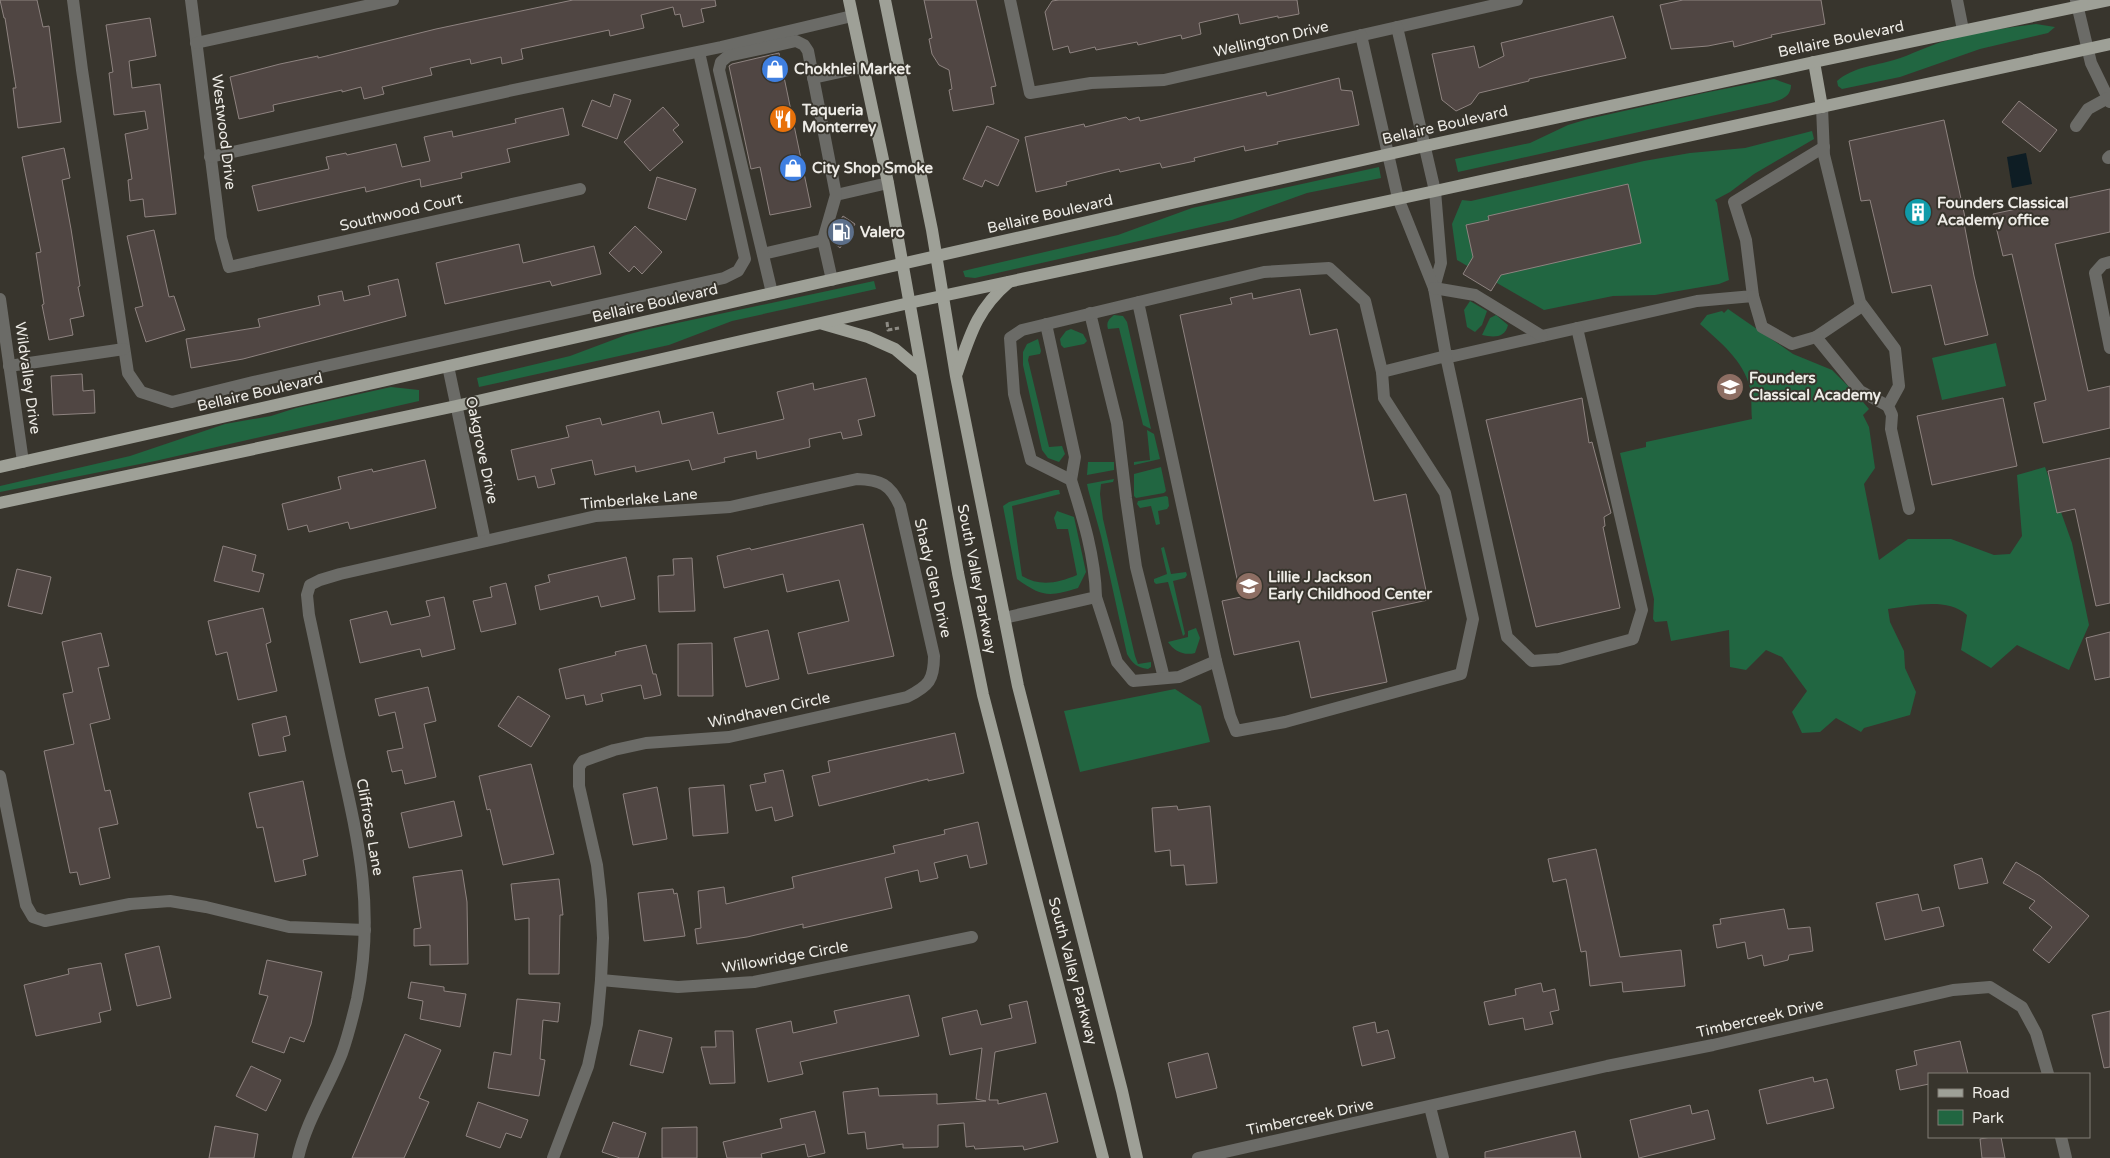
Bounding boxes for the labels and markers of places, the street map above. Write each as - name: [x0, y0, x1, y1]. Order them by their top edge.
- shop icon: Chokhlei Market: [760, 54, 790, 84]
- place label: Chokhlei Market: [794, 60, 911, 78]
- place label: Taqueria Monterrey: [801, 101, 876, 137]
- restaurant icon: Taqueria Monterrey: [768, 104, 798, 134]
- shop icon: City Shop Smoke: [778, 153, 808, 183]
- place label: City Shop Smoke: [812, 159, 934, 178]
- place label: Founders Classical Academy office: [1937, 194, 2069, 230]
- building icon: Founders Classical Academy office: [1903, 197, 1933, 227]
- fuel station icon: Valero: [826, 217, 856, 247]
- place label: Valero: [860, 223, 905, 241]
- place label: Founders Classical Academy: [1749, 369, 1881, 405]
- school or university icon: Founders Classical Academy: [1715, 372, 1745, 402]
- place label: Lillie J Jackson Early Childhood Center: [1268, 568, 1432, 604]
- school or university icon: Lillie J Jackson Early Childhood Center: [1234, 571, 1264, 601]

